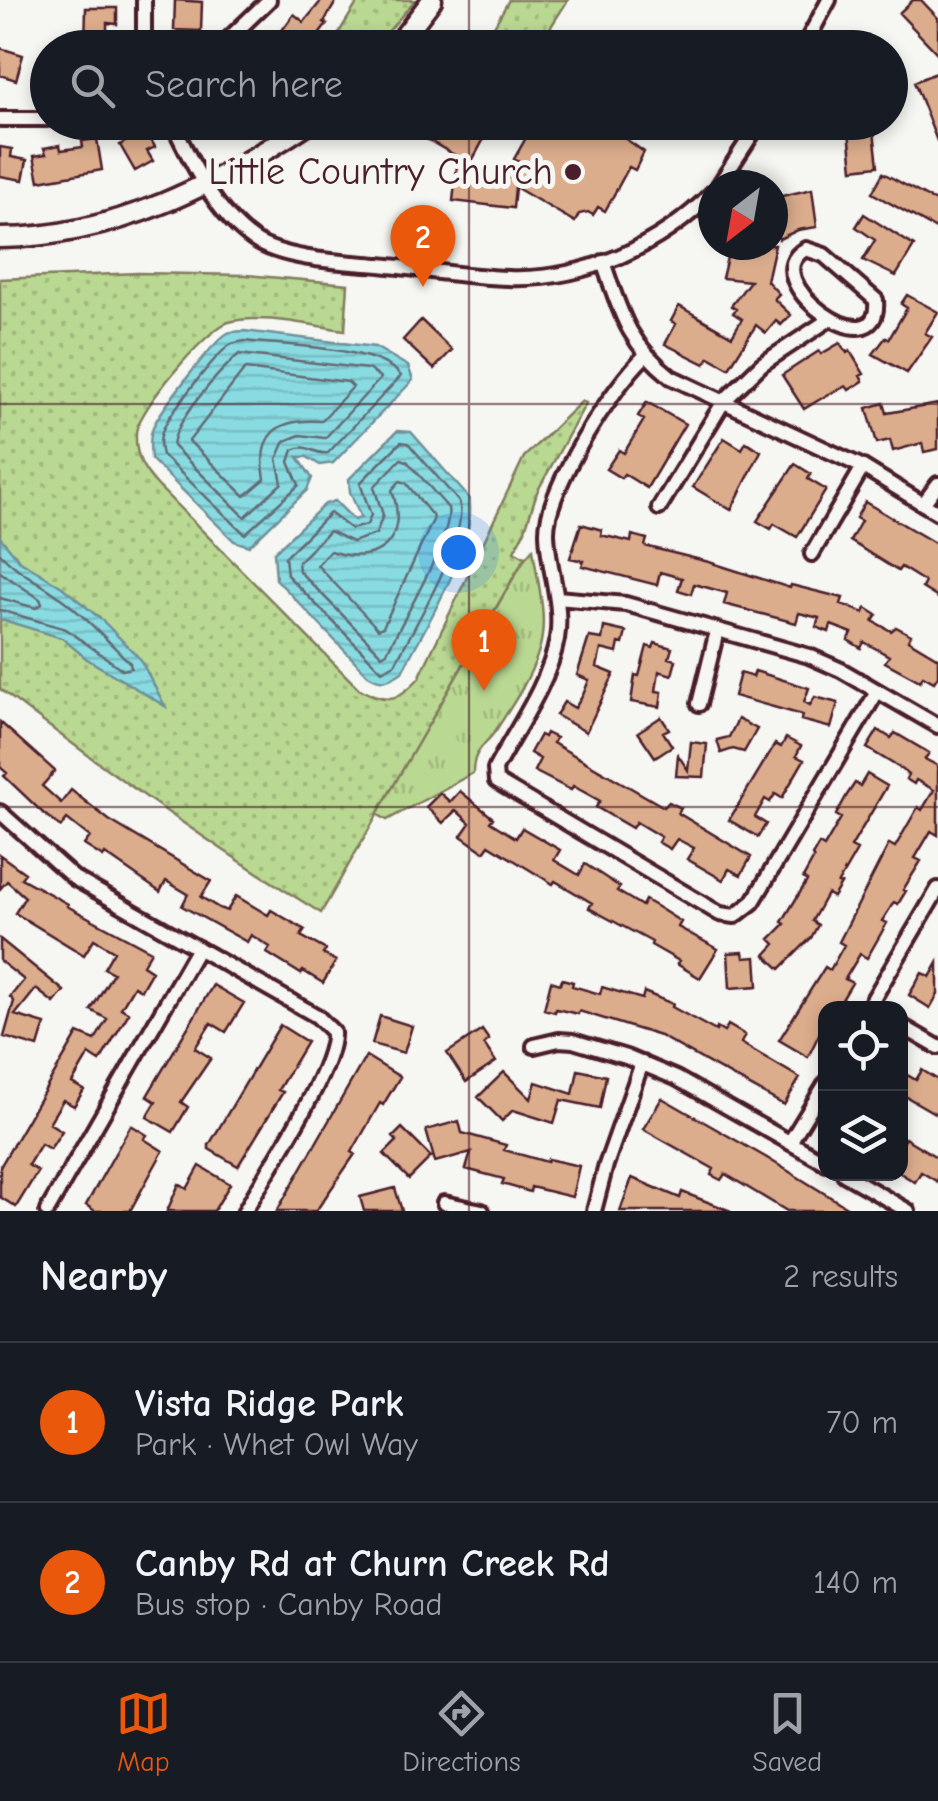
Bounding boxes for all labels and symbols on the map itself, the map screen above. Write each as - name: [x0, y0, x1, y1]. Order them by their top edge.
- place label: Little Country Church: [208, 150, 553, 194]
- marker: Little Country Church: [562, 161, 584, 183]
- north arrow: [698, 170, 788, 260]
- pin: 2: [390, 204, 456, 287]
- your location: [433, 527, 484, 578]
- pin: 1: [452, 608, 516, 691]

